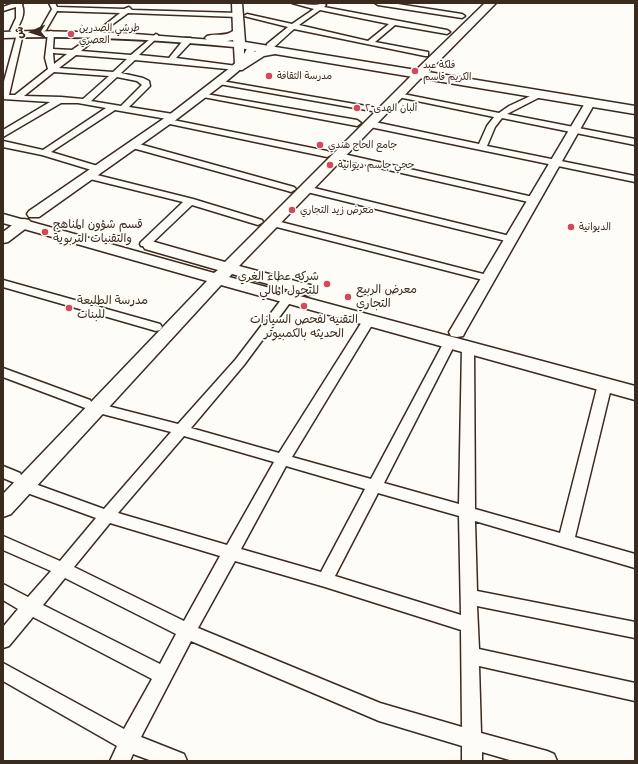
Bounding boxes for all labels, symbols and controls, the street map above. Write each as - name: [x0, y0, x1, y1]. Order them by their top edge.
- north arrow: [12, 12, 52, 52]
- place label: طرشي الصدرين العصري: [79, 22, 140, 46]
- text: ش: [10, 26, 29, 39]
- marker: طرشي الصدرين العصري: [66, 29, 76, 39]
- place label: فلكة عبد الكريم قاسم: [423, 59, 472, 82]
- marker: فلكة عبد الكريم قاسم: [410, 66, 420, 76]
- place label: مدرسة الثقافة: [277, 70, 332, 82]
- marker: مدرسة الثقافة: [264, 71, 274, 81]
- place label: ألبان الهدى ٢: [365, 102, 417, 114]
- marker: ألبان الهدى ٢: [352, 103, 362, 113]
- place label: جامع الحاج هندي: [328, 139, 397, 151]
- marker: جامع الحاج هندي: [315, 140, 325, 150]
- place label: حجي جاسم ديوانية: [338, 159, 415, 171]
- marker: حجي جاسم ديوانية: [325, 160, 335, 170]
- place label: معرض زيد التجاري: [300, 204, 374, 216]
- marker: معرض زيد التجاري: [287, 205, 297, 215]
- place label: قسم شؤون المناهج والتقنيات التربوية: [53, 218, 143, 246]
- place label: الديوانية: [579, 221, 611, 233]
- marker: الديوانية: [566, 222, 576, 232]
- marker: قسم شؤون المناهج والتقنيات التربوية: [40, 227, 50, 237]
- place label: شركه عطاء الغري للتحول المالي: [238, 270, 319, 298]
- marker: شركه عطاء الغري للتحول المالي: [322, 279, 332, 289]
- place label: معرض الربيع التجاري: [356, 283, 417, 311]
- marker: معرض الربيع التجاري: [343, 292, 353, 302]
- place label: مدرسة الطليعة للبنات: [77, 294, 148, 322]
- marker: التقنيه لفحص السيارات الحديثه بالكمبيوتر: [299, 301, 309, 311]
- marker: مدرسة الطليعة للبنات: [64, 303, 74, 313]
- place label: التقنيه لفحص السيارات الحديثه بالكمبيوتر: [250, 313, 358, 341]

